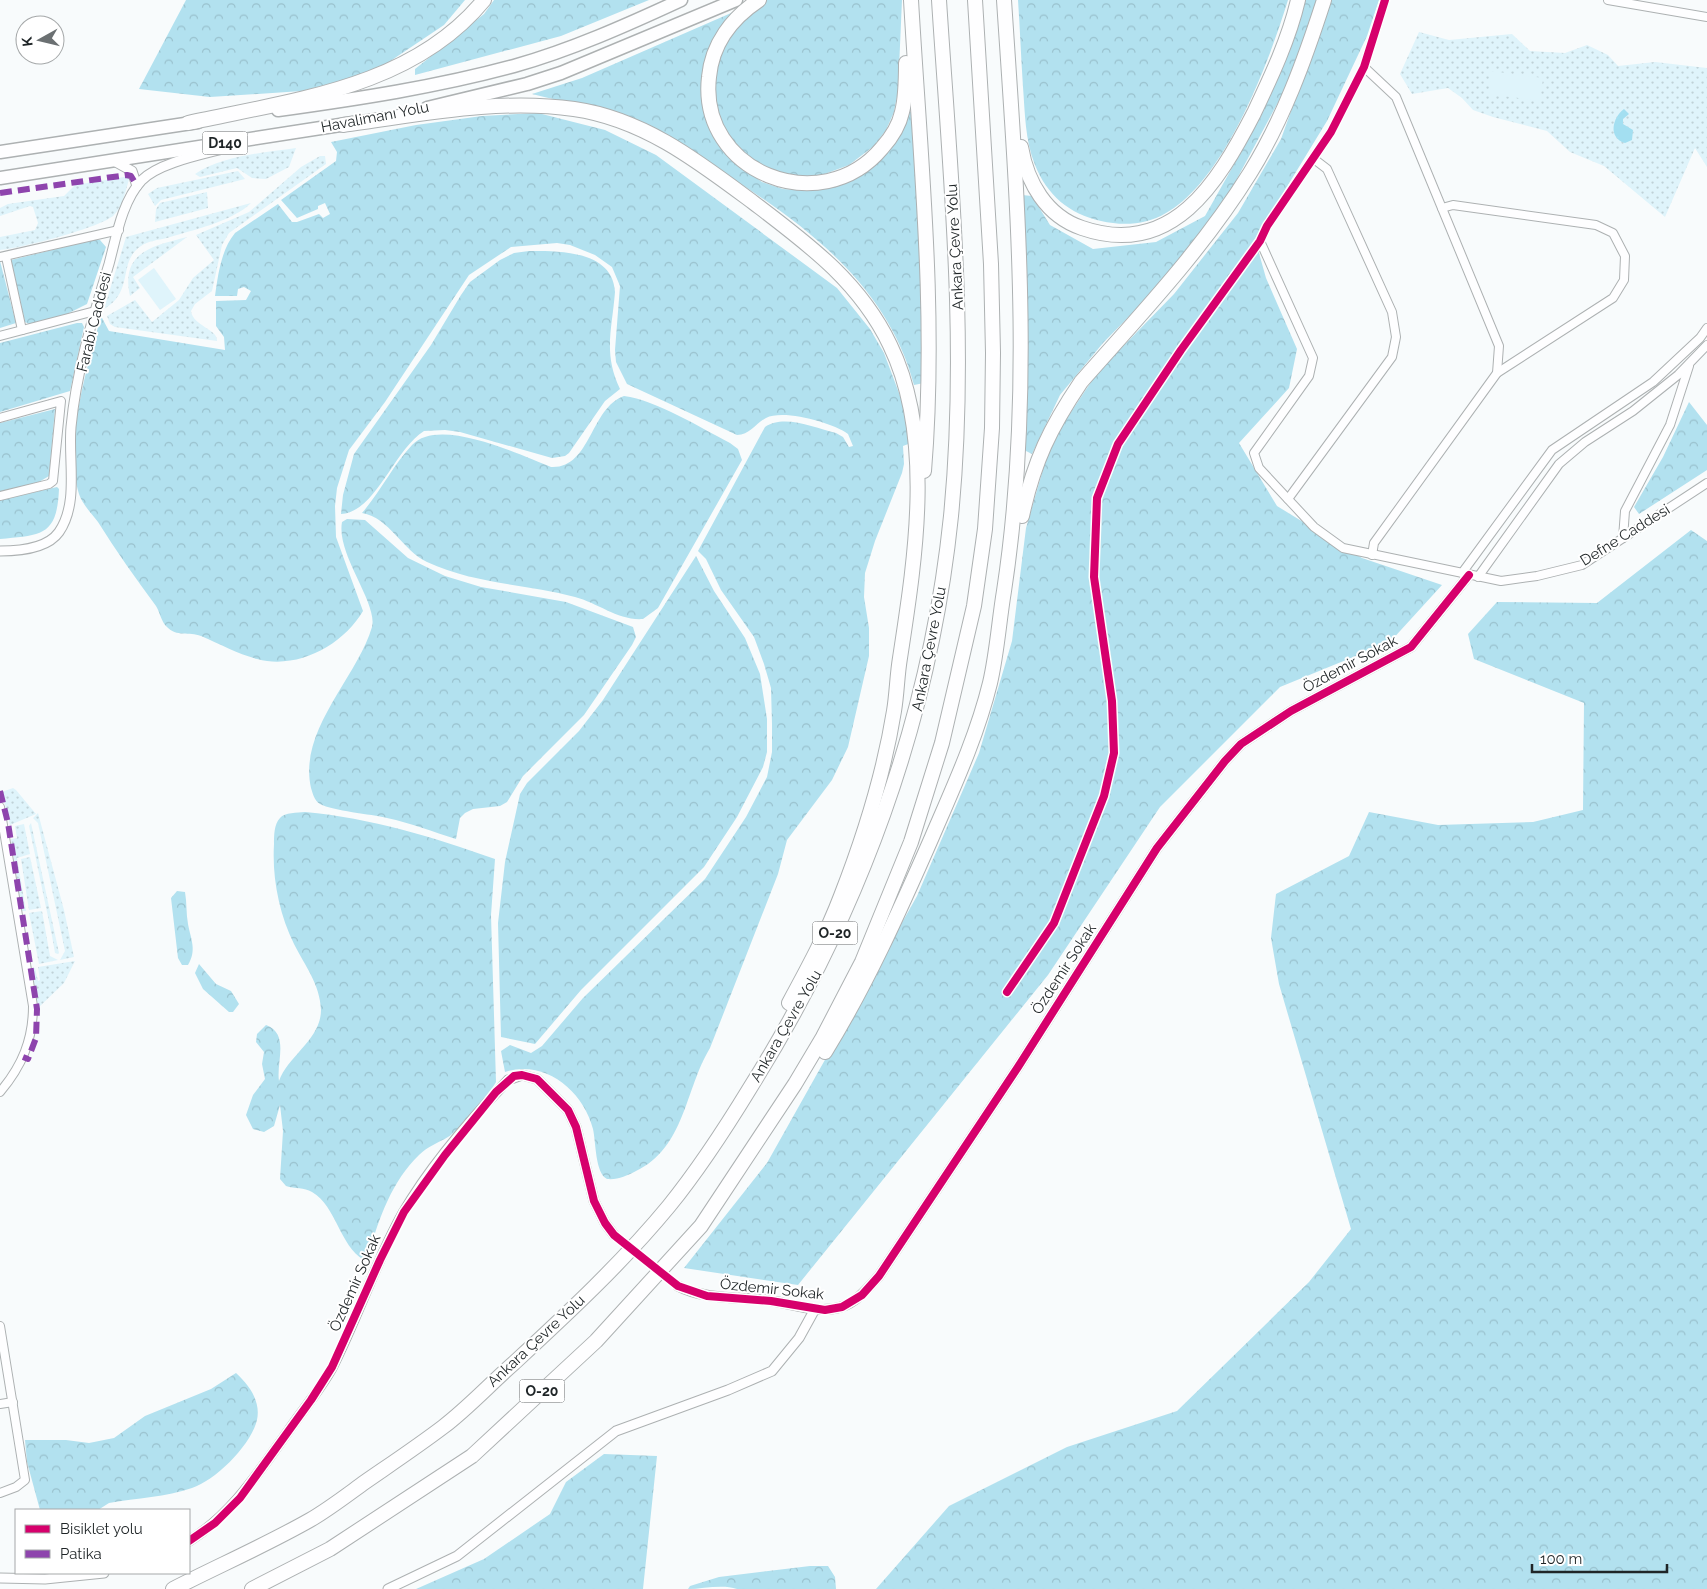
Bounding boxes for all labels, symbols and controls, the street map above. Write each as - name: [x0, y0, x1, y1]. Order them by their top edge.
- north arrow: [15, 15, 65, 65]
- text: K: [18, 35, 36, 48]
- street label: Havalimanı Yolu: [319, 98, 431, 136]
- road number: D140: [202, 132, 248, 154]
- street label: Ankara Çevre Yolu: [943, 183, 967, 311]
- street label: Farabi Caddesi: [73, 270, 115, 374]
- street label: Defne Caddesi: [1577, 500, 1673, 570]
- street label: Ankara Çevre Yolu: [908, 585, 950, 713]
- street label: Özdemir Sokak: [1299, 631, 1400, 696]
- street label: Özdemir Sokak: [1027, 920, 1100, 1018]
- road number: O-20: [812, 921, 858, 944]
- street label: Ankara Çevre Yolu: [747, 967, 825, 1085]
- street label: Özdemir Sokak: [325, 1231, 384, 1334]
- street label: Özdemir Sokak: [719, 1274, 825, 1303]
- street label: Ankara Çevre Yolu: [484, 1291, 588, 1391]
- road number: O-20: [520, 1380, 564, 1402]
- legend: [15, 1509, 190, 1574]
- text: Bisiklet yolu: [60, 1520, 143, 1538]
- scale bar: [1532, 1542, 1667, 1574]
- text: Patika: [60, 1545, 102, 1563]
- text: 100 m: [1540, 1550, 1582, 1568]

